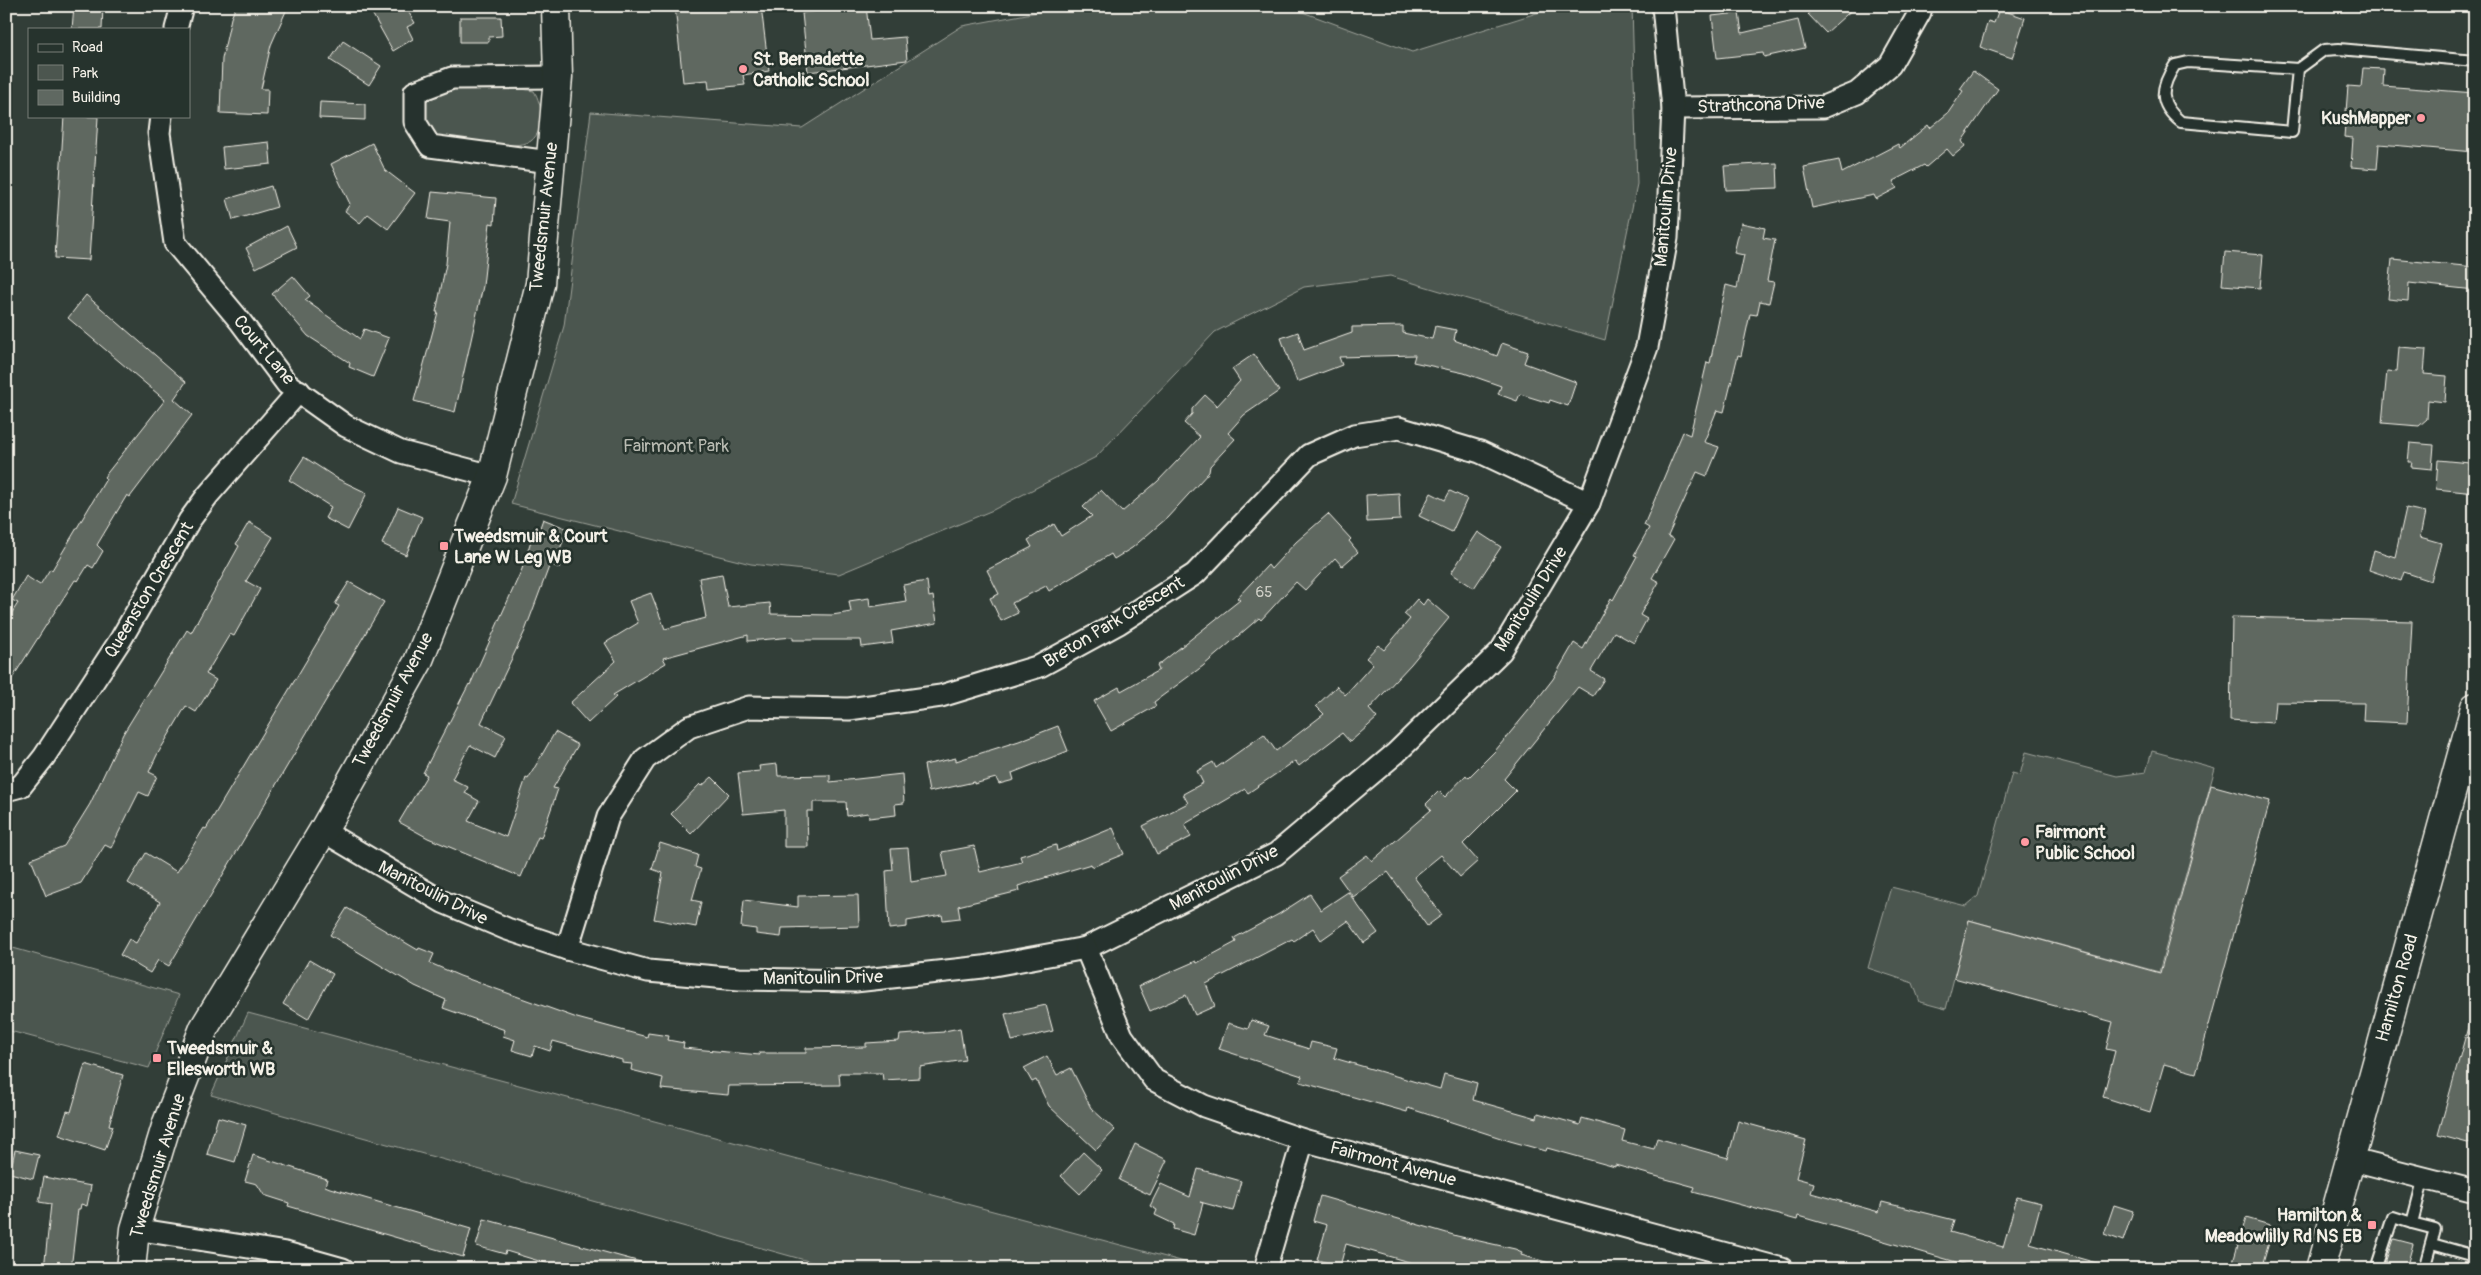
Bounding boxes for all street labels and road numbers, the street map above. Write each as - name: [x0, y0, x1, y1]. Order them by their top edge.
- street label: Strathcona Drive: [1697, 91, 1825, 119]
- street label: Tweedsmuir Avenue: [525, 141, 563, 293]
- street label: Manitoulin Drive: [1649, 146, 1683, 268]
- street label: Court Lane: [228, 310, 300, 390]
- street label: Queenston Crescent: [99, 517, 199, 662]
- street label: Manitoulin Drive: [1489, 542, 1573, 656]
- street label: Breton Park Crescent: [1039, 570, 1189, 673]
- street label: Tweedsmuir Avenue: [348, 628, 438, 772]
- street label: Manitoulin Drive: [1166, 840, 1282, 916]
- street label: Manitoulin Drive: [374, 856, 492, 931]
- street label: Hamilton Road: [2371, 931, 2423, 1045]
- street label: Manitoulin Drive: [763, 965, 883, 991]
- street label: Tweedsmuir Avenue: [125, 1091, 191, 1241]
- street label: Fairmont Avenue: [1327, 1136, 1459, 1192]

